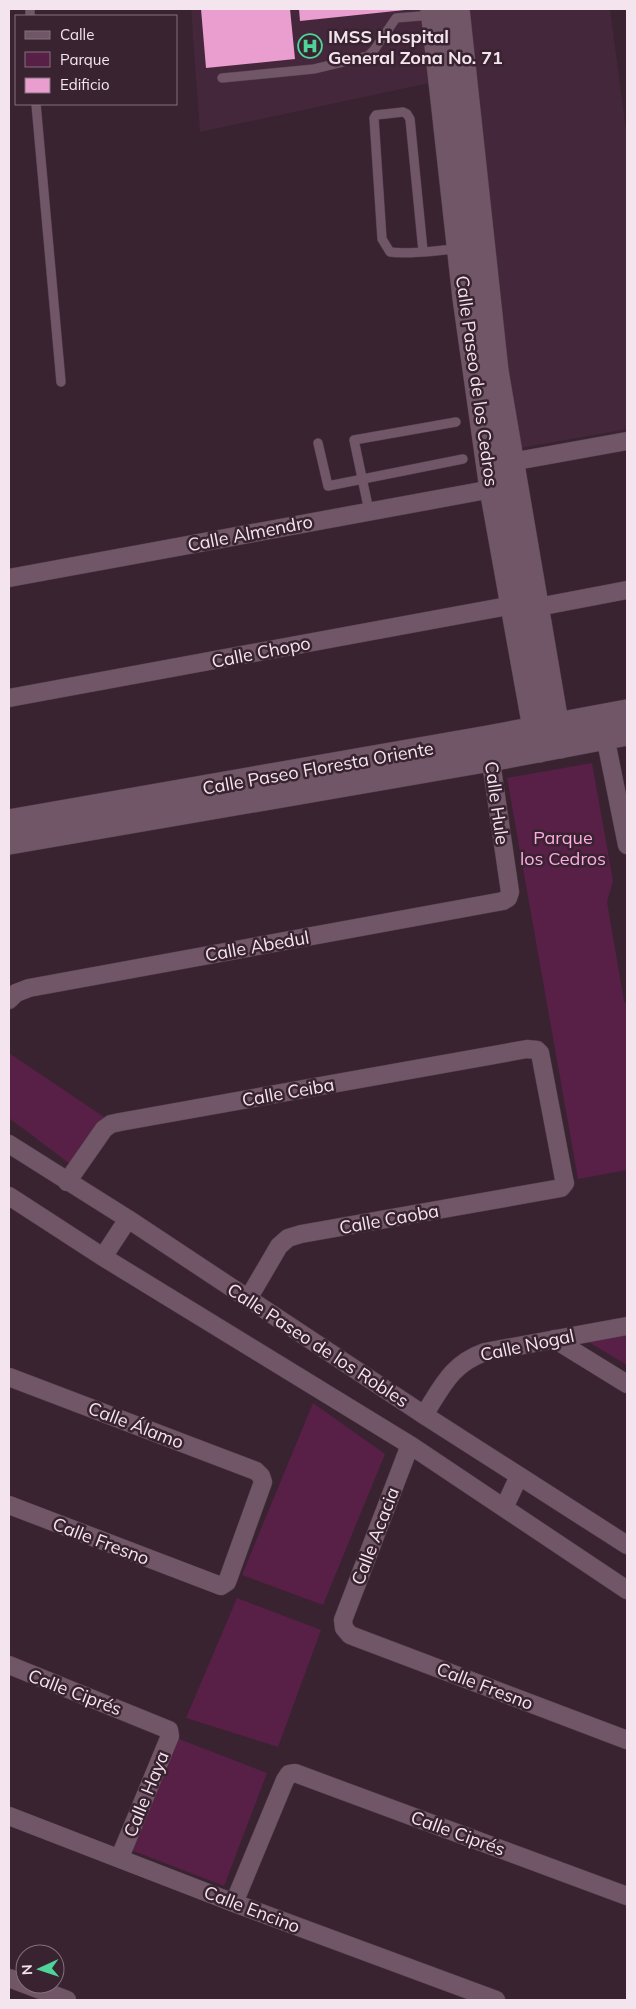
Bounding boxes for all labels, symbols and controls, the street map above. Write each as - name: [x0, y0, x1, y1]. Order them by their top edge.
- legend: [15, 15, 178, 105]
- text: Calle: [60, 25, 94, 44]
- place label: IMSS Hospital General Zona No. 71: [328, 25, 503, 69]
- hospital icon: IMSS Hospital General Zona No. 71: [297, 33, 323, 59]
- text: Parque: [60, 50, 110, 69]
- text: Edificio: [60, 75, 110, 94]
- street label: Calle Paseo de los Cedros: [451, 274, 503, 488]
- street label: Calle Almendro: [185, 510, 315, 556]
- street label: Calle Chopo: [210, 631, 312, 673]
- street label: Calle Paseo Floresta Oriente: [201, 736, 435, 800]
- street label: Calle Hule: [480, 760, 514, 846]
- park label: Parque los Cedros: [520, 826, 606, 870]
- street label: Calle Abedul: [203, 926, 311, 966]
- street label: Calle Ceiba: [240, 1073, 336, 1111]
- street label: Calle Caoba: [337, 1199, 441, 1239]
- street label: Calle Paseo de los Robles: [223, 1278, 413, 1412]
- street label: Calle Nogal: [478, 1324, 576, 1366]
- street label: Calle Álamo: [85, 1396, 187, 1454]
- street label: Calle Acacia: [346, 1484, 404, 1588]
- street label: Calle Fresno: [49, 1512, 153, 1570]
- street label: Calle Fresno: [433, 1657, 537, 1715]
- street label: Calle Ciprés: [25, 1664, 125, 1720]
- street label: Calle Haya: [118, 1748, 174, 1840]
- street label: Calle Ciprés: [408, 1805, 508, 1861]
- street label: Calle Encino: [201, 1880, 303, 1938]
- north arrow: [15, 1944, 65, 1994]
- text: N: [18, 1964, 36, 1975]

